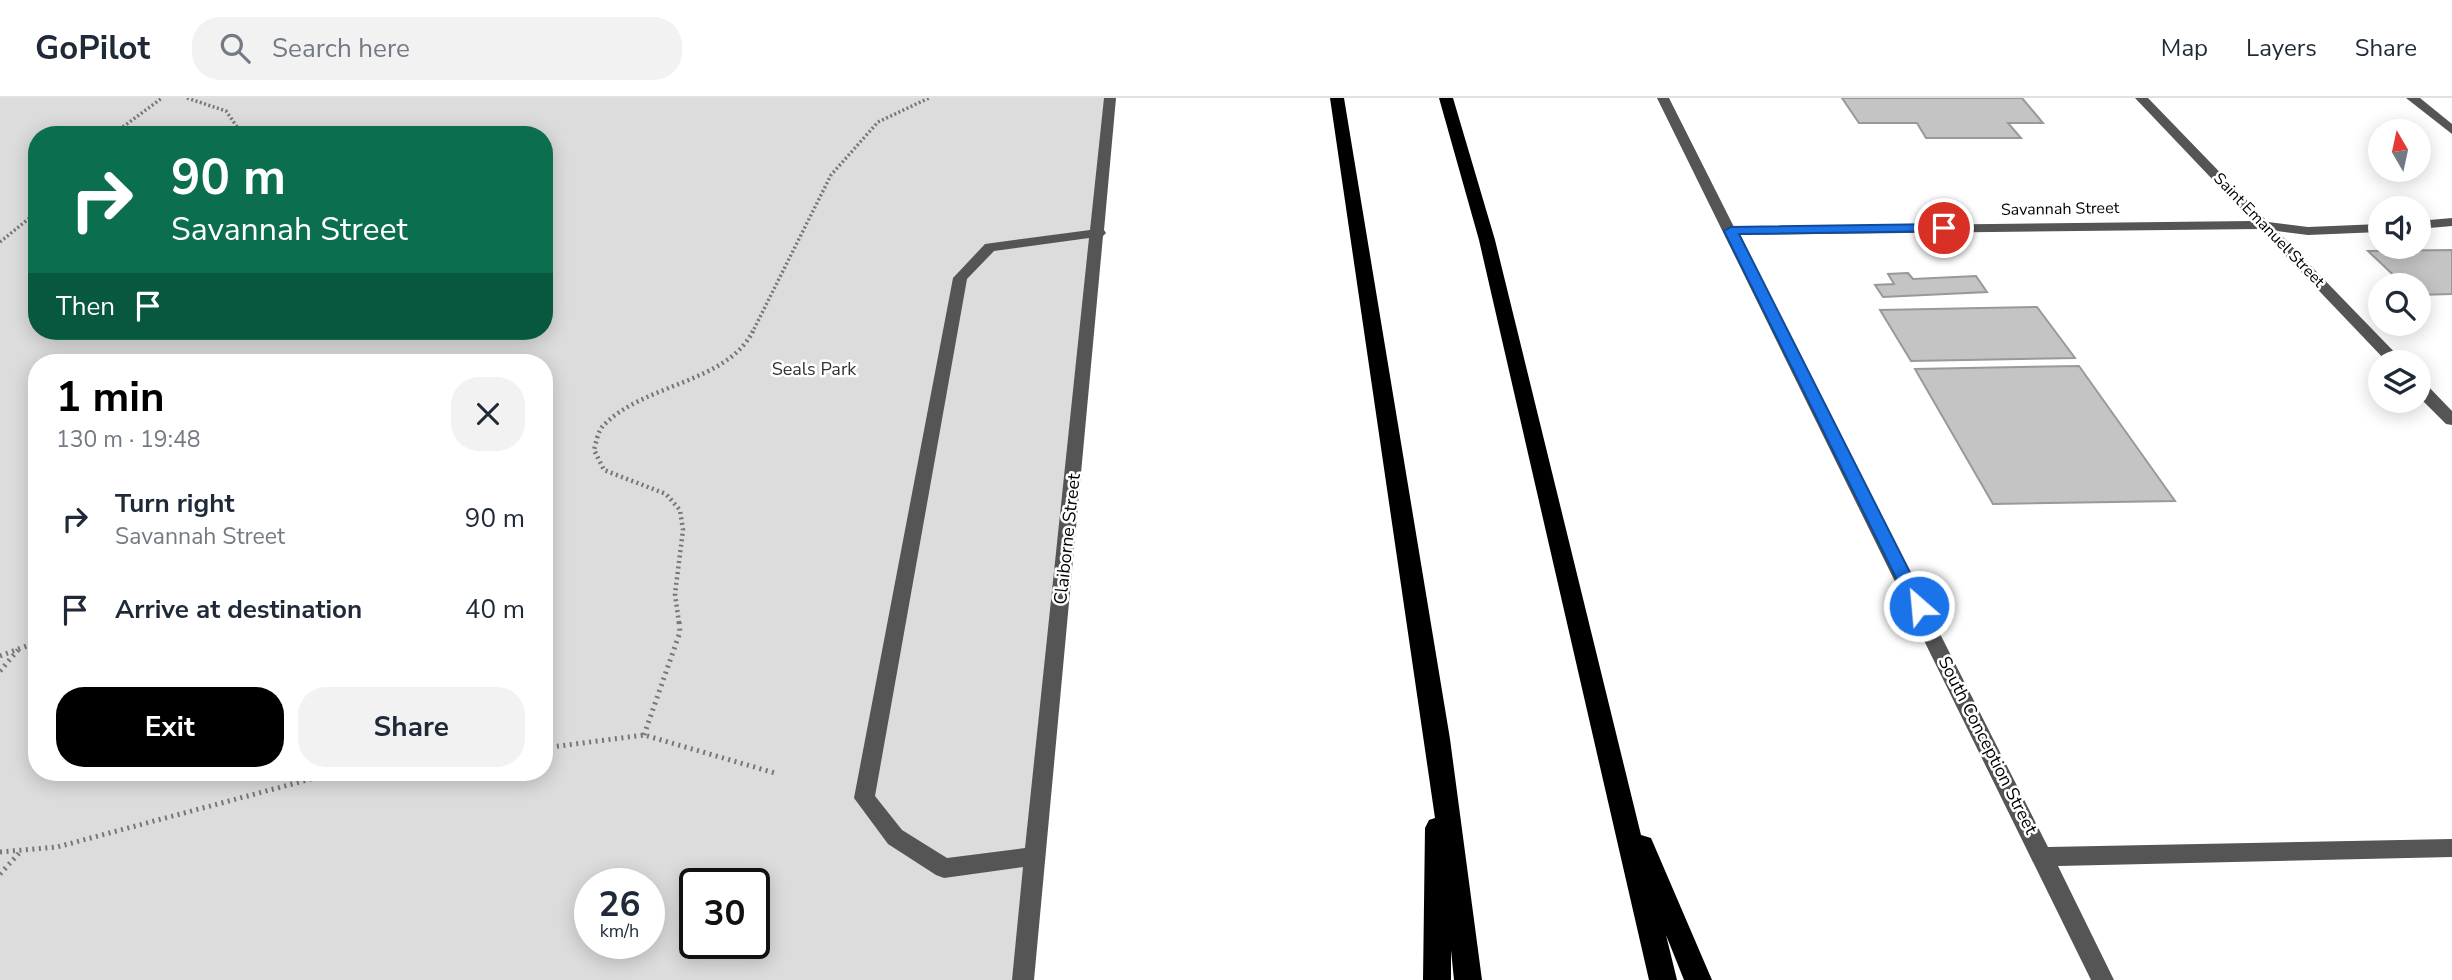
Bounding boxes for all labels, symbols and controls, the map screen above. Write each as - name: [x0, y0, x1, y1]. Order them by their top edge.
- search box: [192, 17, 682, 80]
- text: GoPilot: [35, 26, 150, 71]
- icon: search: [216, 29, 254, 67]
- text: Search here: [272, 31, 410, 66]
- text: Map: [2161, 32, 2208, 64]
- text: Layers: [2246, 32, 2317, 64]
- text: Share: [2355, 32, 2417, 64]
- north arrow: [2368, 119, 2431, 182]
- map controls: [2368, 119, 2431, 413]
- text: 90 m: [171, 144, 286, 211]
- icon: right: [56, 154, 147, 245]
- street label: Saint Emanuel Street: [2208, 168, 2330, 292]
- button: sound: [2368, 196, 2431, 259]
- street label: Savannah Street: [2001, 197, 2120, 221]
- pin: [1914, 198, 1974, 258]
- text: Savannah Street: [171, 208, 408, 251]
- icon: arrive: [1925, 209, 1963, 247]
- button: search: [2368, 273, 2431, 336]
- icon: arrive: [129, 287, 167, 325]
- text: Then: [56, 289, 115, 324]
- button: layers: [2368, 350, 2431, 413]
- park label: Seals Park: [772, 357, 857, 381]
- text: 1 min: [56, 369, 165, 426]
- button: close: [451, 377, 525, 451]
- text: 130 m · 19:48: [56, 424, 201, 455]
- street label: Claiborne Street: [1048, 472, 1086, 606]
- text: Turn right: [115, 486, 234, 521]
- icon: right: [56, 500, 94, 538]
- text: 90 m: [465, 501, 525, 536]
- text: Savannah Street: [115, 521, 285, 552]
- position arrow: [1882, 569, 1956, 643]
- icon: arrive: [56, 591, 94, 629]
- text: Arrive at destination: [115, 592, 362, 627]
- text: 40 m: [465, 592, 525, 627]
- street label: South Conception Street: [1933, 652, 2044, 839]
- button: Exit: [56, 687, 284, 767]
- button: Share: [298, 687, 525, 767]
- speed limit sign: 30: [679, 868, 770, 959]
- text: 26: [598, 881, 641, 928]
- text: km/h: [600, 919, 639, 943]

